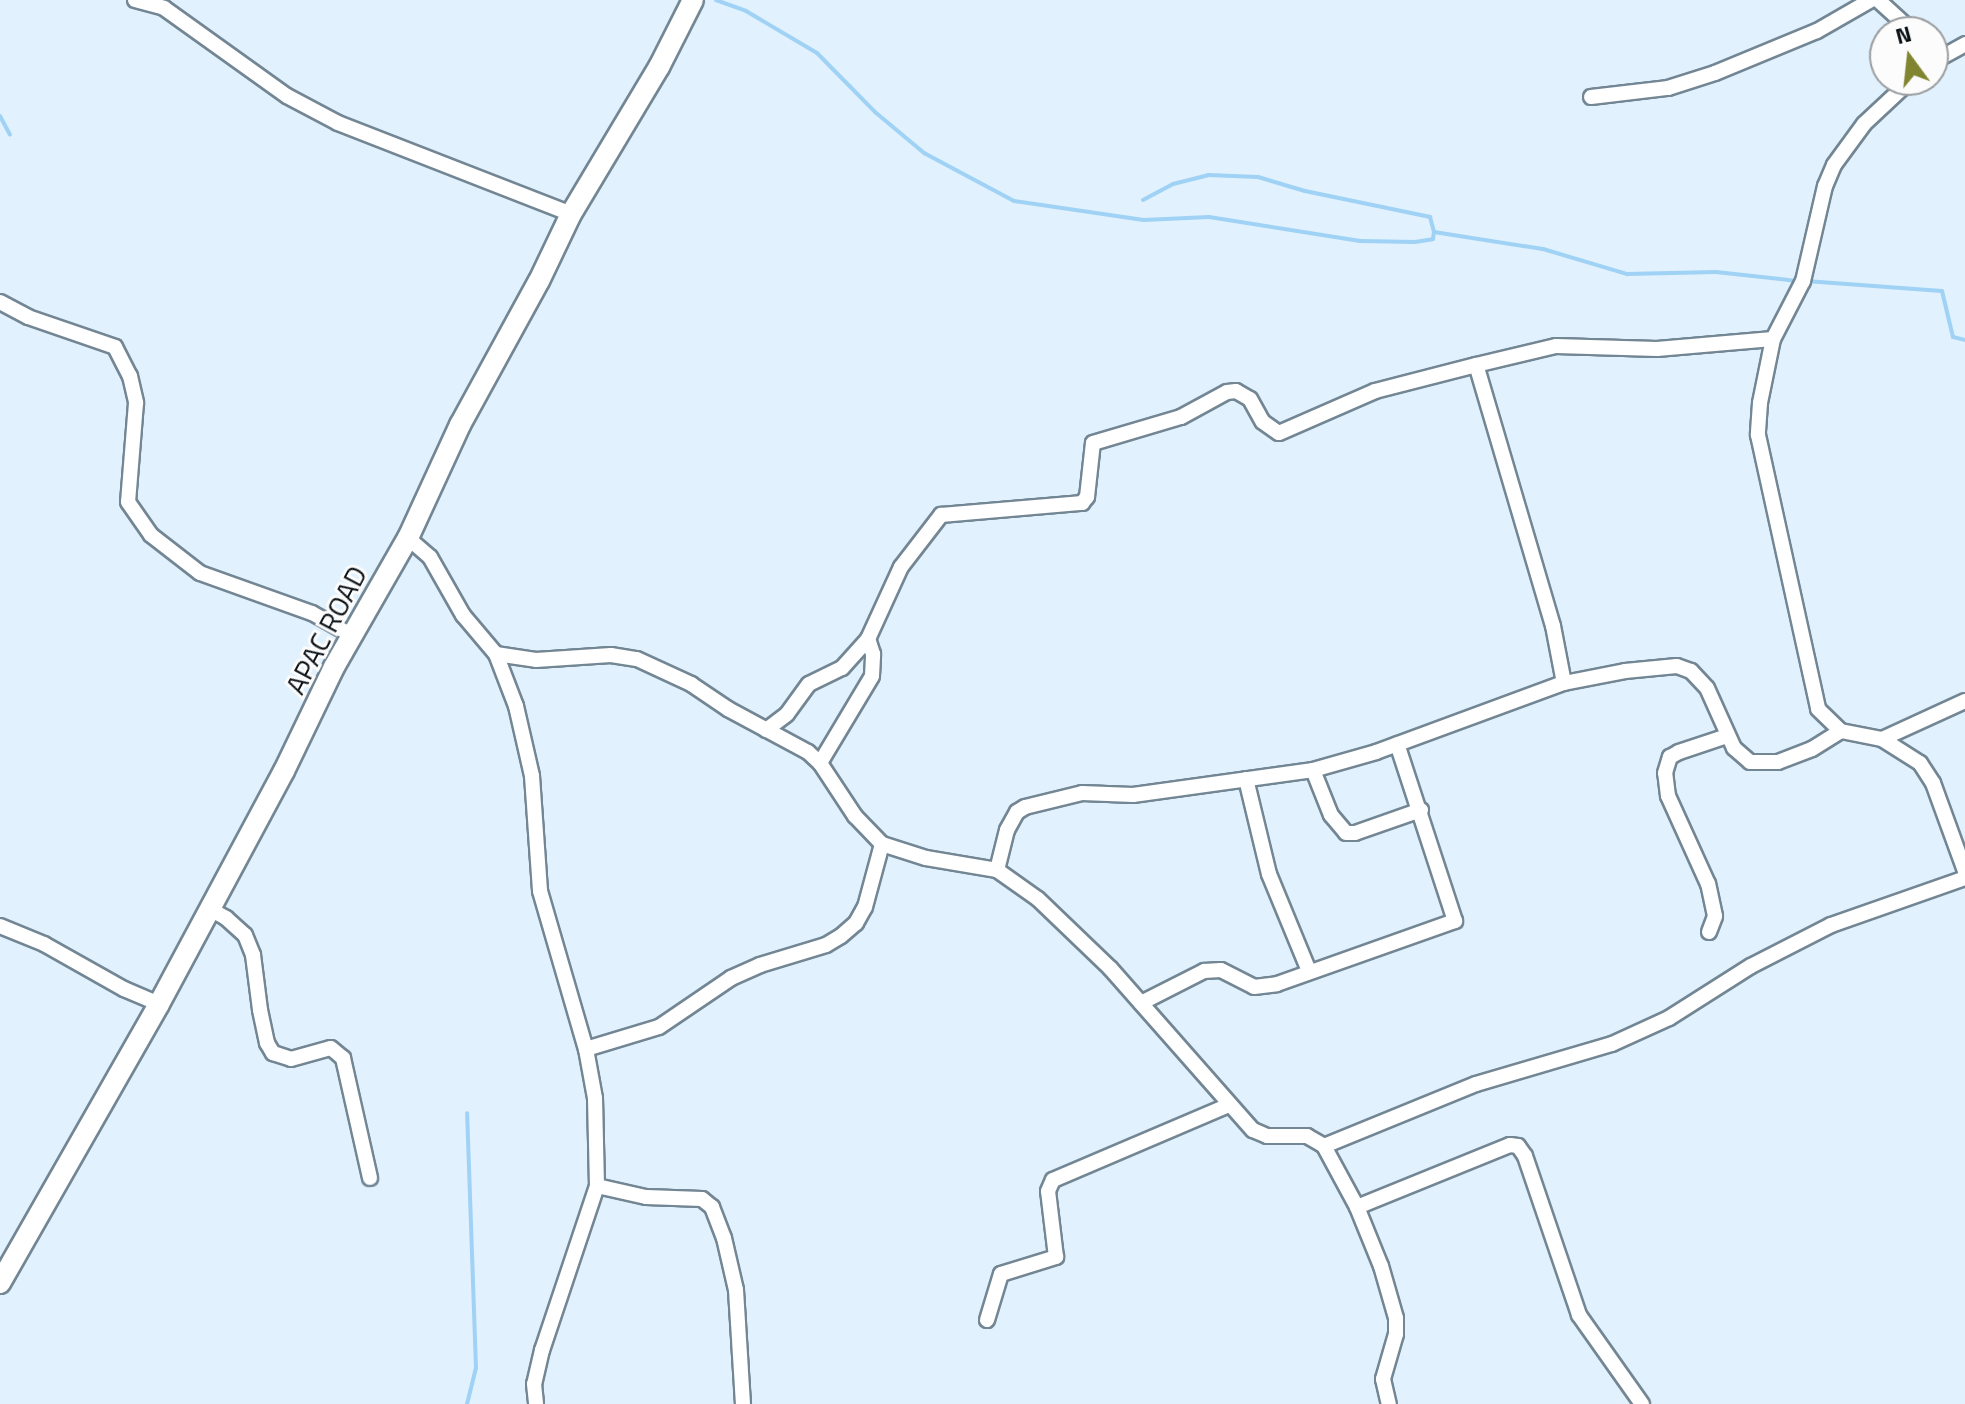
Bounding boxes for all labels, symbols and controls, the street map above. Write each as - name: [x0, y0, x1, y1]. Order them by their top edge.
- north arrow: [1869, 16, 1949, 96]
- text: N: [1892, 16, 1915, 53]
- street label: APAC ROAD: [278, 560, 374, 700]

